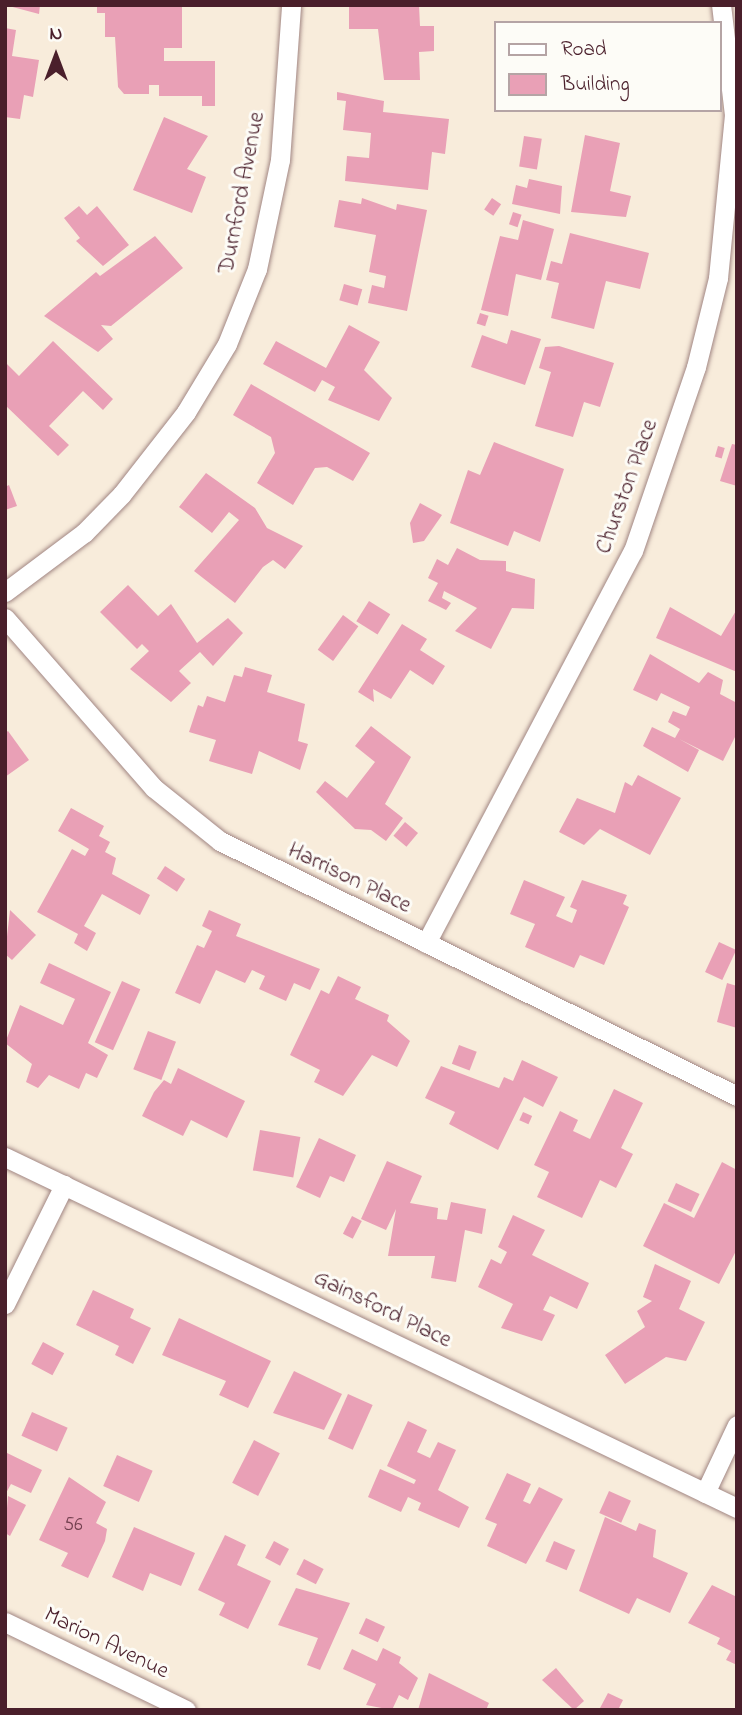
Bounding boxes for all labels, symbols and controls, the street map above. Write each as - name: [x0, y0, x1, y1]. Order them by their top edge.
- north arrow: [21, 21, 91, 91]
- text: N: [50, 21, 62, 48]
- legend: [494, 21, 721, 112]
- text: Road: [561, 35, 607, 65]
- text: Building: [561, 70, 630, 100]
- street label: Durnford Avenue: [214, 110, 272, 276]
- street label: Churston Place: [591, 416, 665, 558]
- street label: Harrison Place: [283, 837, 415, 921]
- street label: Gainsford Place: [309, 1265, 455, 1355]
- house number: 56: [63, 1515, 83, 1537]
- street label: Marion Avenue: [39, 1602, 173, 1686]

